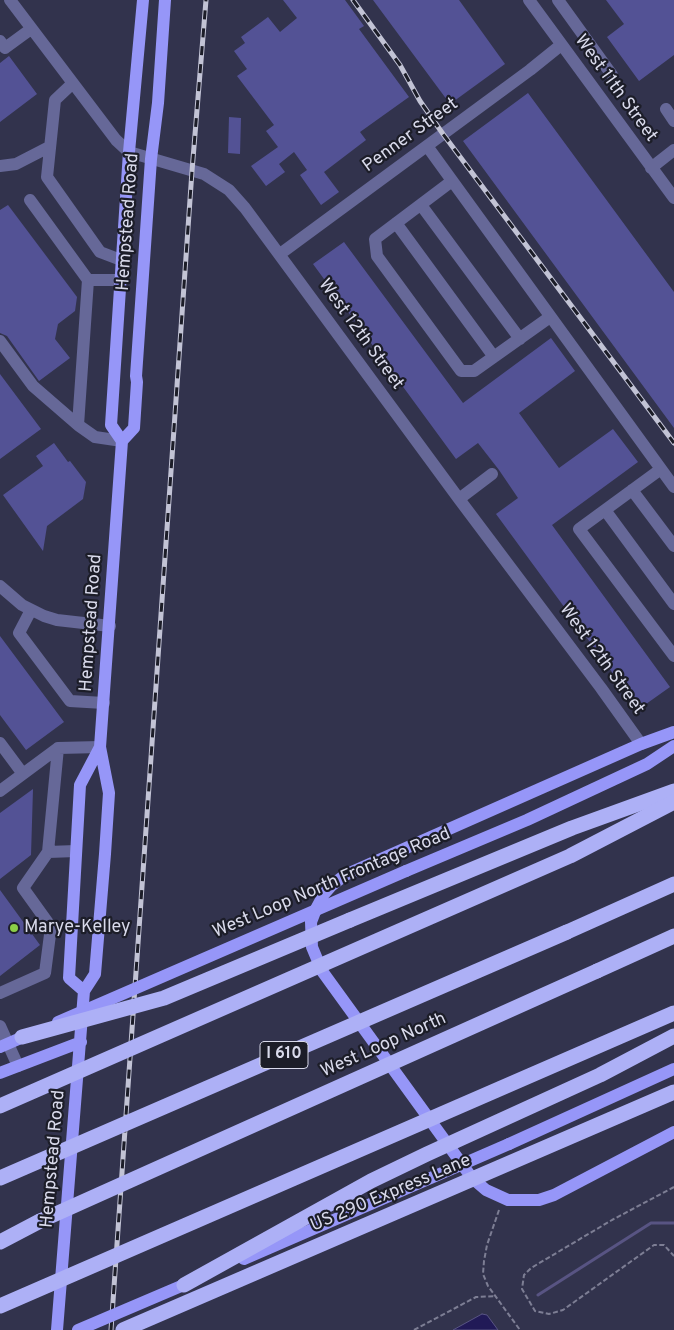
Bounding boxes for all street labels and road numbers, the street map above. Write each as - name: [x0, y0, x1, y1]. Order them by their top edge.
- street label: West 11th Street: [569, 31, 661, 147]
- street label: Penner Street: [359, 94, 463, 178]
- street label: Hempstead Road: [113, 152, 145, 292]
- street label: West 12th Street: [313, 275, 407, 395]
- street label: Hempstead Road: [76, 553, 108, 693]
- street label: West 12th Street: [554, 600, 648, 720]
- street label: West Loop North Frontage Road: [210, 824, 454, 944]
- street label: West Loop North: [318, 1009, 450, 1083]
- road number: I 610: [260, 1042, 308, 1068]
- street label: Hempstead Road: [37, 1089, 71, 1229]
- street label: US 290 Express Lane: [308, 1150, 474, 1238]

